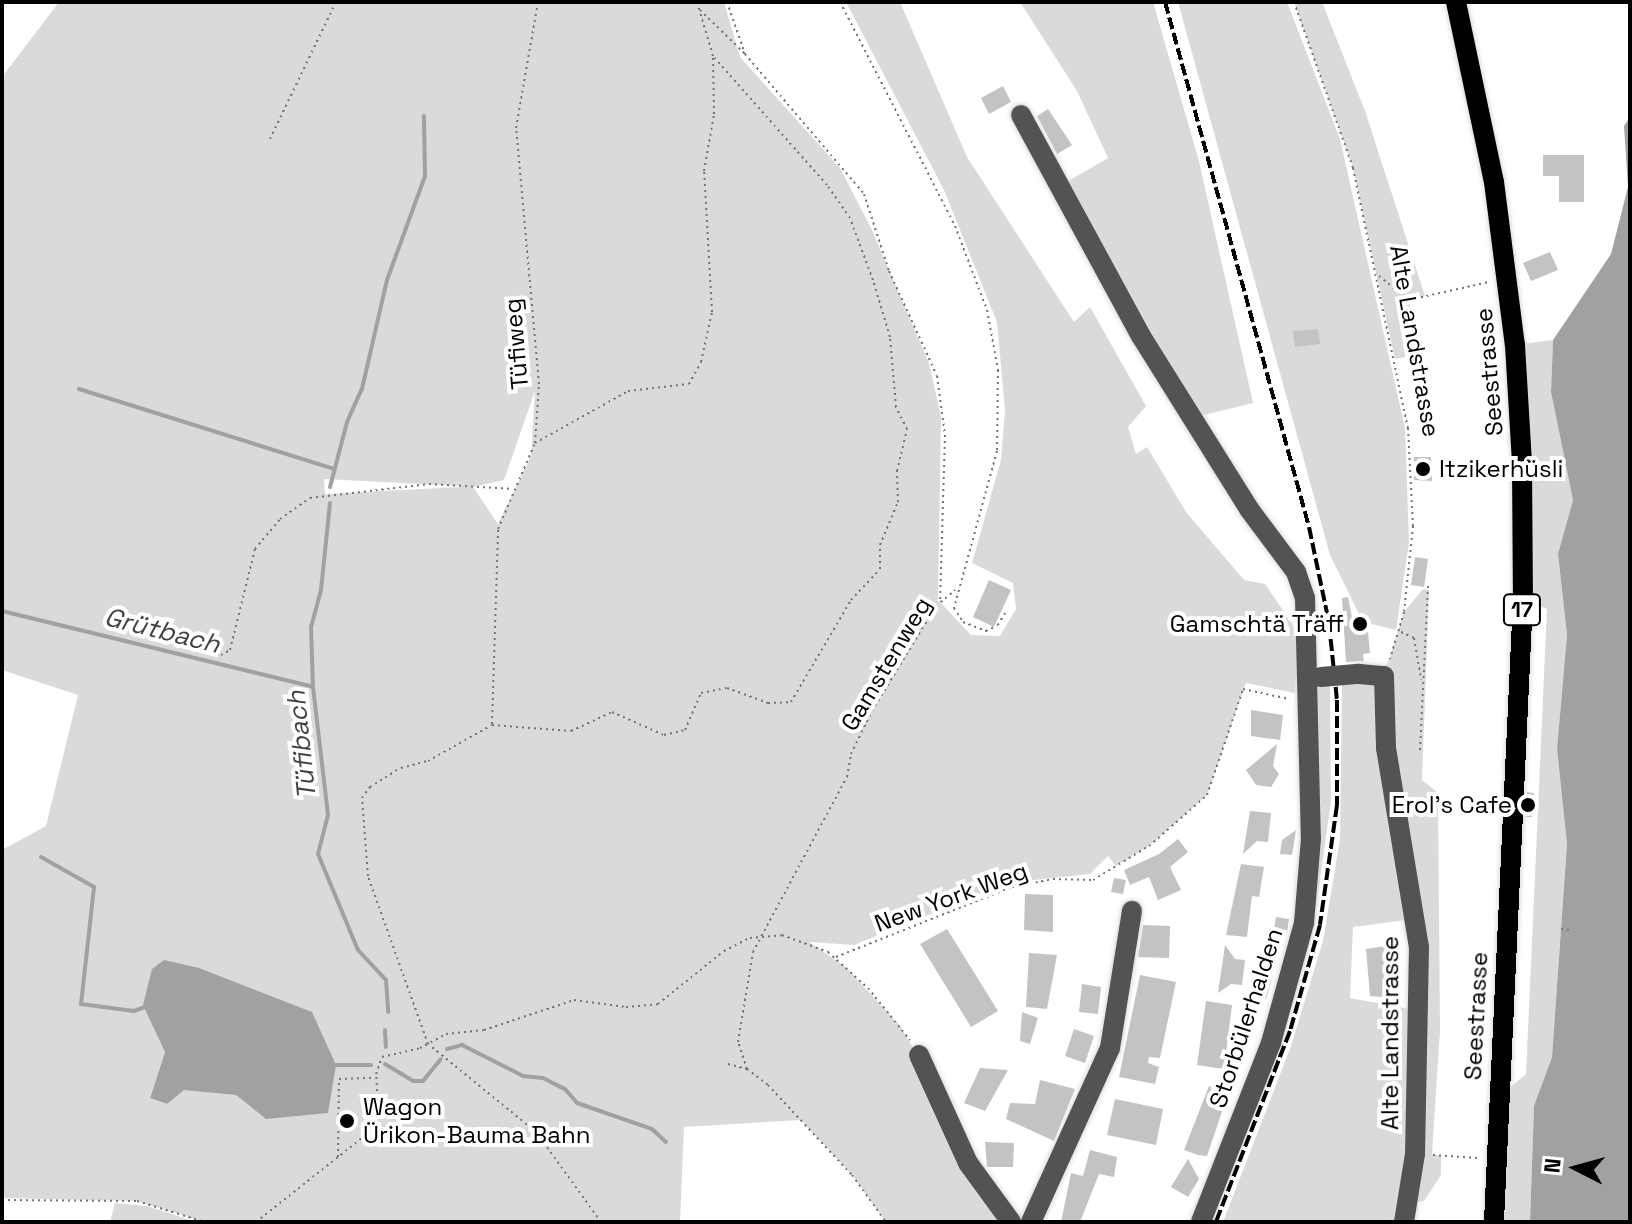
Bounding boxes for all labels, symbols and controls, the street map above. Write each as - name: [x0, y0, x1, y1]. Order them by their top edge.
- street label: Alte Landstrasse: [1384, 243, 1446, 439]
- street label: Tüfiweg: [498, 297, 534, 391]
- street label: Seestrasse: [1469, 307, 1509, 437]
- place label: Itzikerhüsli: [1439, 455, 1563, 483]
- marker: Itzikerhüsli: [1414, 460, 1432, 478]
- street label: Gamstenweg: [835, 592, 937, 736]
- road number: 17: [1502, 592, 1542, 628]
- water label: Grütbach: [101, 602, 223, 660]
- place label: Gamschtä Träff: [1169, 610, 1344, 638]
- marker: Gamschtä Träff: [1351, 615, 1369, 633]
- water label: Tüfibach: [281, 689, 323, 801]
- place label: Erol's Cafe: [1392, 791, 1512, 819]
- marker: Erol's Cafe: [1519, 796, 1537, 814]
- street label: New York Weg: [870, 856, 1032, 938]
- street label: Storbülerhalden: [1203, 925, 1289, 1111]
- street label: Alte Landstrasse: [1376, 936, 1404, 1130]
- street label: Seestrasse: [1458, 951, 1494, 1081]
- place label: Wagon Ürikon-Bauma Bahn: [363, 1093, 590, 1149]
- marker: Wagon Ürikon-Bauma Bahn: [338, 1112, 356, 1130]
- north arrow: [1536, 1128, 1616, 1208]
- text: N: [1537, 1157, 1567, 1174]

